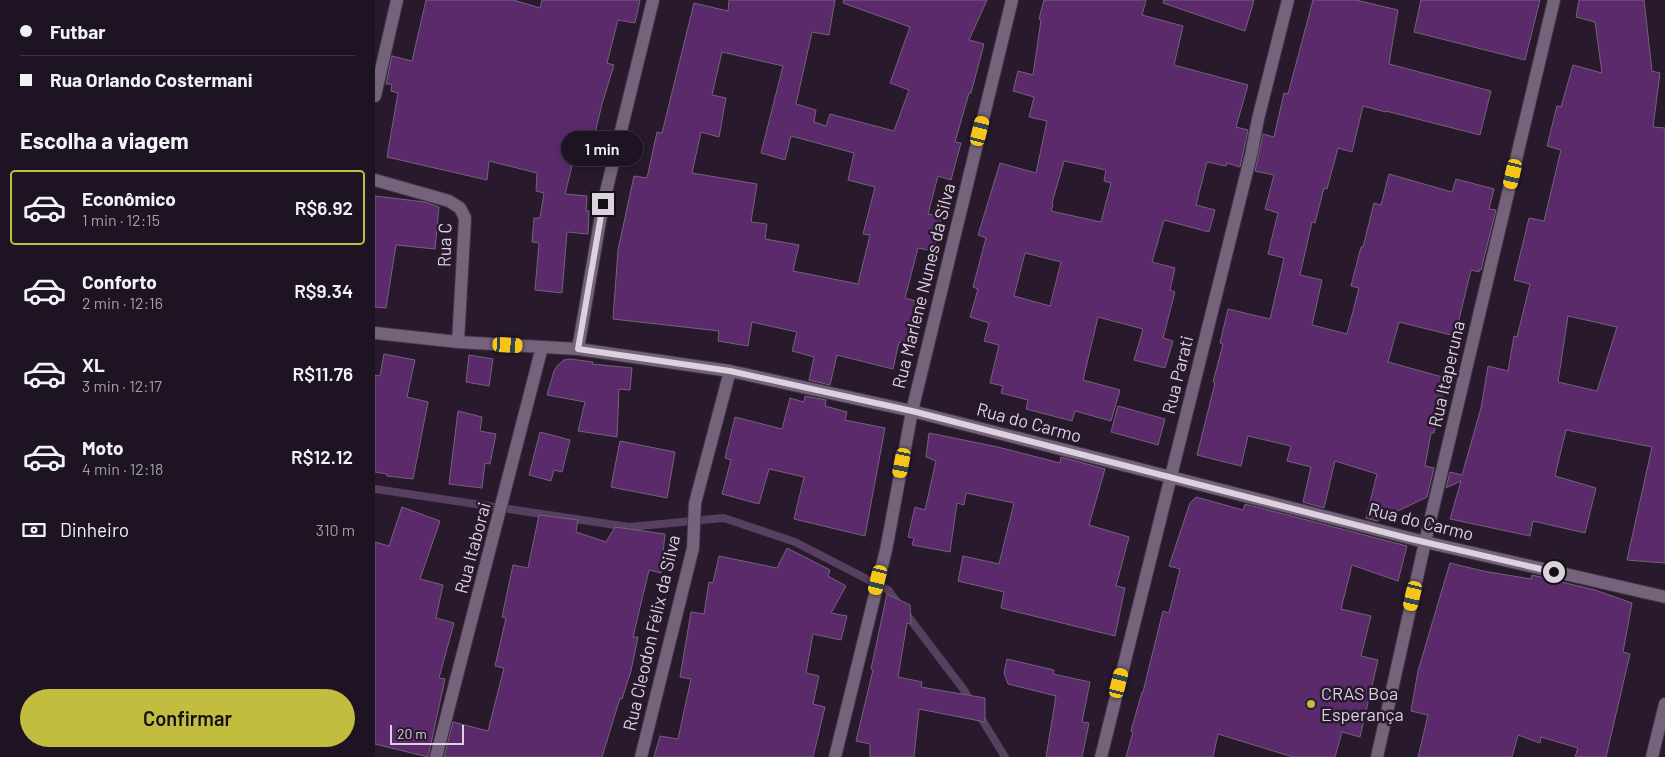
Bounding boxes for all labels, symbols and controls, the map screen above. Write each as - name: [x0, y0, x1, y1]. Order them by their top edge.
- text: Futbar: [50, 20, 106, 43]
- text: Rua Orlando Costermani: [50, 68, 253, 91]
- car: [969, 115, 990, 147]
- text: Escolha a viagem: [20, 127, 189, 153]
- callout: 1 min: [562, 132, 644, 166]
- text: 1 min: [585, 139, 619, 158]
- car: [1502, 158, 1523, 190]
- street label: Rua Marlene Nunes da Silva: [887, 181, 959, 391]
- icon: car: [22, 185, 67, 230]
- text: Econômico: [82, 187, 176, 210]
- route end: [592, 193, 614, 215]
- text: R$6.92: [295, 196, 353, 219]
- text: 1 min · 12:15: [82, 210, 160, 229]
- street label: Rua C: [433, 223, 455, 267]
- icon: car: [22, 268, 67, 313]
- text: Conforto: [82, 270, 157, 293]
- text: R$9.34: [294, 279, 353, 302]
- text: 2 min · 12:16: [82, 293, 163, 312]
- street label: Rua Itaperuna: [1423, 318, 1469, 429]
- street label: Rua Parati: [1157, 333, 1197, 416]
- car: [492, 337, 523, 353]
- icon: car: [22, 351, 67, 396]
- text: XL: [82, 353, 105, 376]
- text: R$11.76: [293, 362, 353, 385]
- text: 3 min · 12:17: [82, 376, 162, 395]
- street label: Rua do Carmo: [974, 397, 1084, 447]
- icon: car: [22, 434, 67, 479]
- text: Moto: [82, 436, 124, 459]
- text: R$12.12: [291, 445, 353, 468]
- car: [891, 447, 912, 479]
- text: 4 min · 12:18: [82, 459, 163, 478]
- street label: Rua do Carmo: [1366, 497, 1476, 545]
- street label: Rua Itaborai: [449, 500, 495, 596]
- icon: cash: [20, 516, 48, 544]
- text: Dinheiro: [60, 518, 129, 541]
- text: 310 m: [316, 520, 355, 539]
- street label: Rua Cleodon Félix da Silva: [618, 533, 684, 733]
- route start: [1543, 561, 1565, 583]
- car: [867, 564, 888, 596]
- car: [1402, 580, 1423, 612]
- car: [1108, 667, 1129, 699]
- place label: CRAS Boa Esperança: [1321, 682, 1404, 725]
- button: Confirmar: [20, 689, 355, 747]
- marker: CRAS Boa Esperança: [1305, 698, 1317, 710]
- scale bar: [390, 722, 464, 745]
- text: 20 m: [397, 725, 427, 742]

